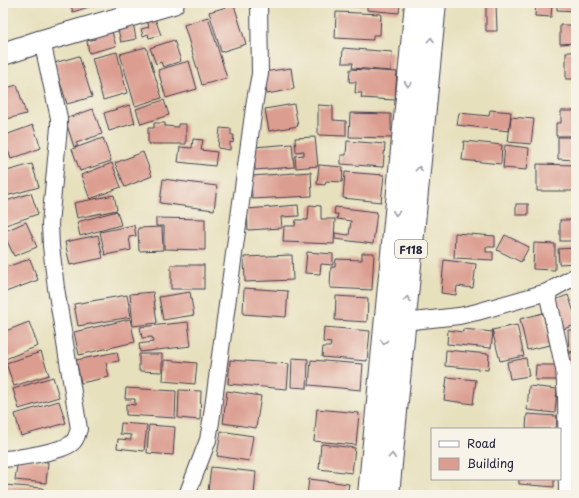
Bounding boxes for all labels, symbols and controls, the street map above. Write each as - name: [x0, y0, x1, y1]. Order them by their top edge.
- one-way arrow: [427, 37, 436, 43]
- one-way arrow: [404, 81, 413, 87]
- one-way arrow: [414, 166, 423, 173]
- one-way arrow: [392, 210, 401, 216]
- road number: F118: [395, 240, 427, 258]
- one-way arrow: [402, 296, 411, 302]
- one-way arrow: [379, 339, 388, 346]
- legend: [431, 428, 561, 480]
- text: Road: [467, 434, 496, 452]
- one-way arrow: [387, 453, 396, 459]
- text: Building: [467, 454, 514, 472]

